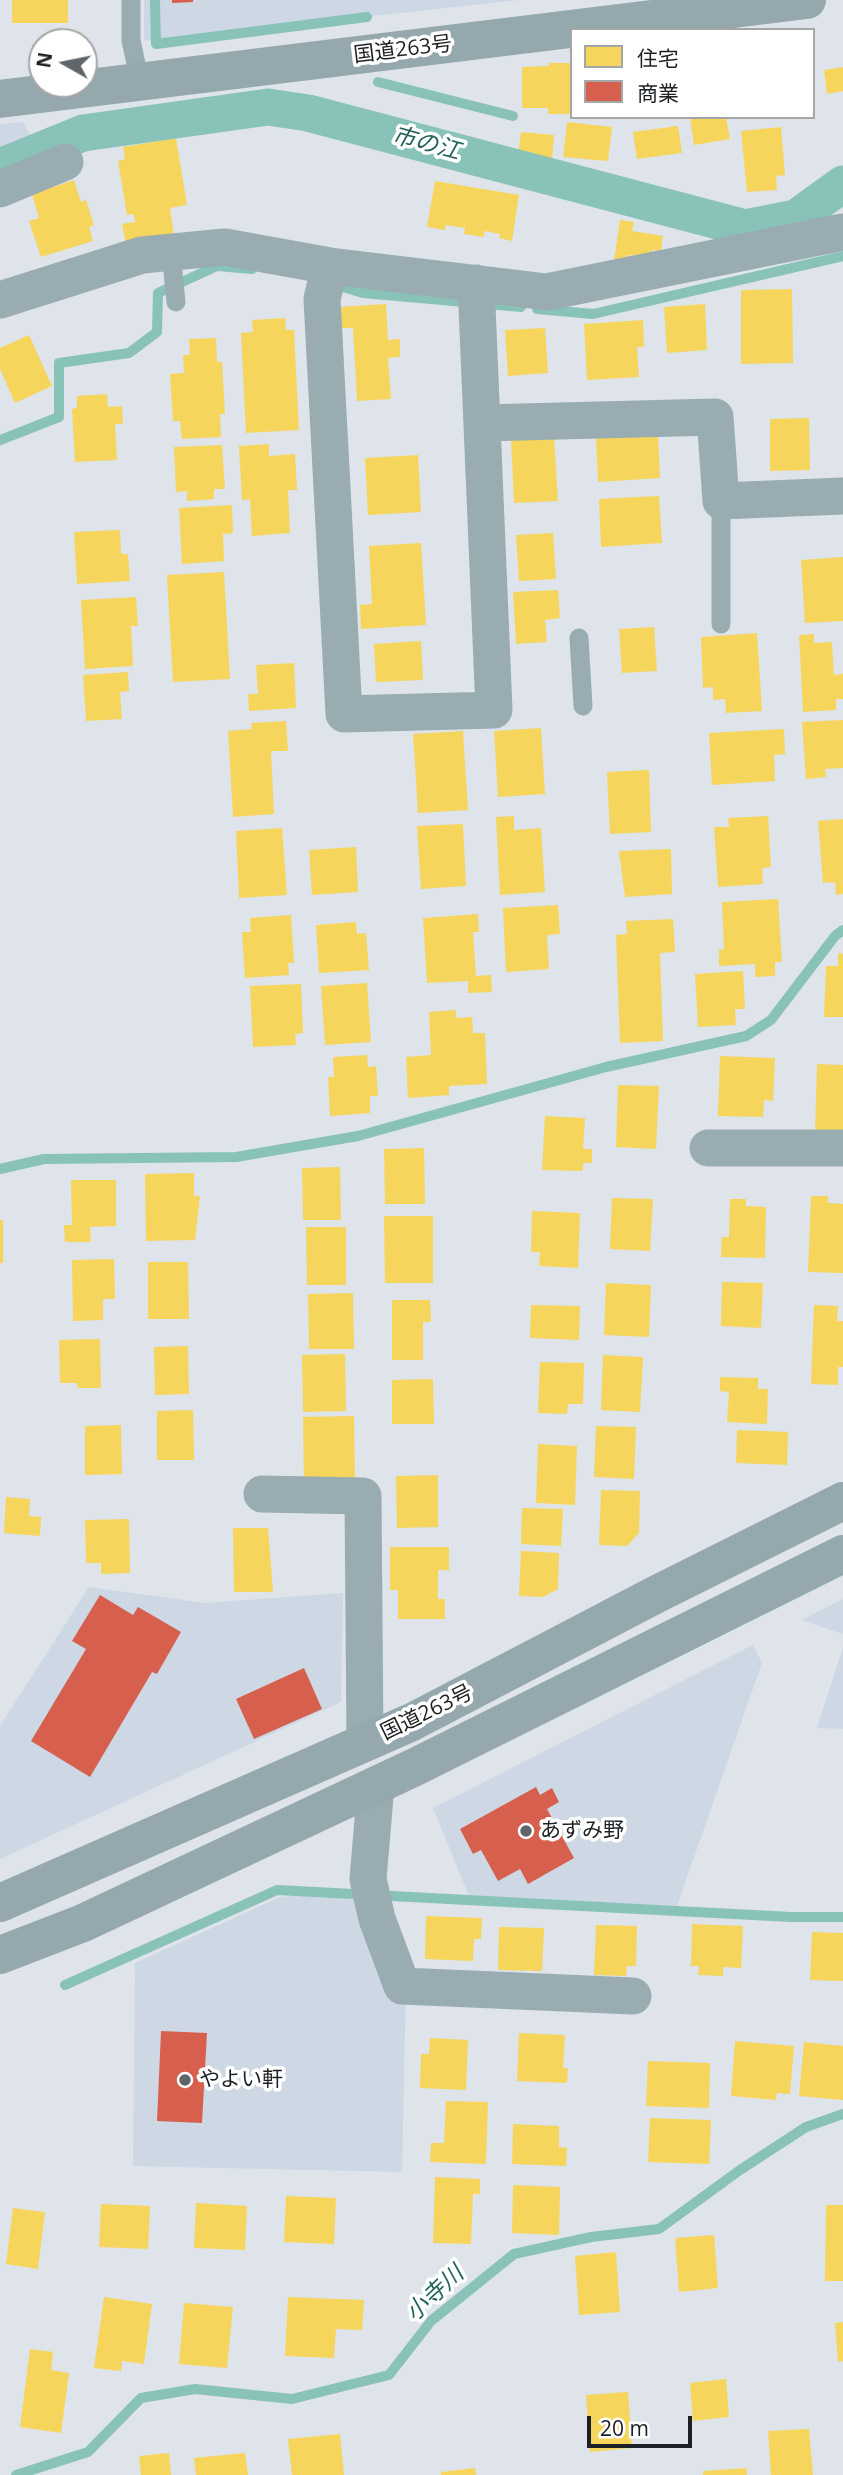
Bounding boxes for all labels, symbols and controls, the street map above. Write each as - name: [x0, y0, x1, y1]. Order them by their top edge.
- north arrow: [28, 28, 98, 98]
- legend: [570, 28, 815, 119]
- street label: 国道263号: [352, 31, 454, 69]
- text: 住宅: [637, 44, 679, 72]
- text: N: [30, 50, 58, 70]
- text: 商業: [637, 79, 679, 107]
- water label: 市の江: [389, 122, 463, 166]
- street label: 国道263号: [377, 1680, 477, 1746]
- place label: あずみ野: [540, 1818, 624, 1844]
- marker: あずみ野: [518, 1823, 534, 1839]
- place label: やよい軒: [199, 2067, 283, 2093]
- marker: やよい軒: [177, 2072, 193, 2088]
- water label: 小寺川: [400, 2260, 470, 2328]
- scale bar: [591, 2402, 696, 2446]
- text: 20 m: [600, 2414, 649, 2442]

